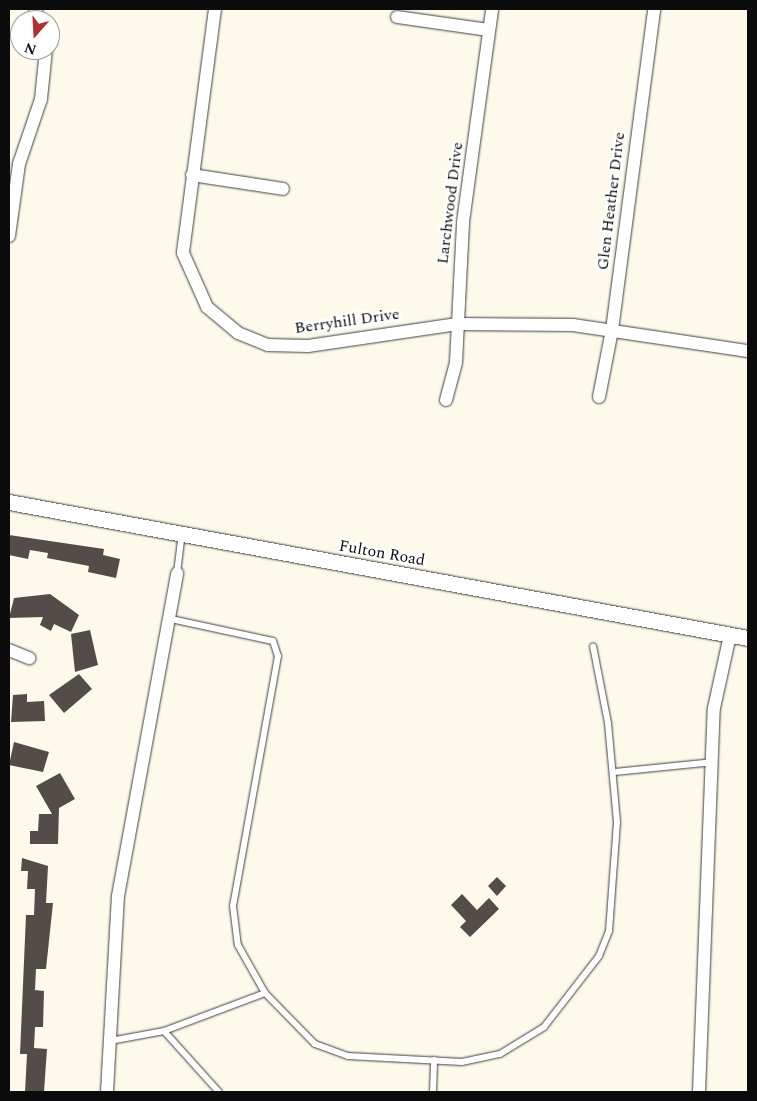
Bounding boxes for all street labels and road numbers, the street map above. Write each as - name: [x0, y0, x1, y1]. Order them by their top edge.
- street label: Glen Heather Drive: [593, 131, 629, 271]
- street label: Larchwood Drive: [433, 141, 467, 265]
- street label: Berryhill Drive: [293, 304, 401, 338]
- street label: Fulton Road: [337, 536, 427, 570]

